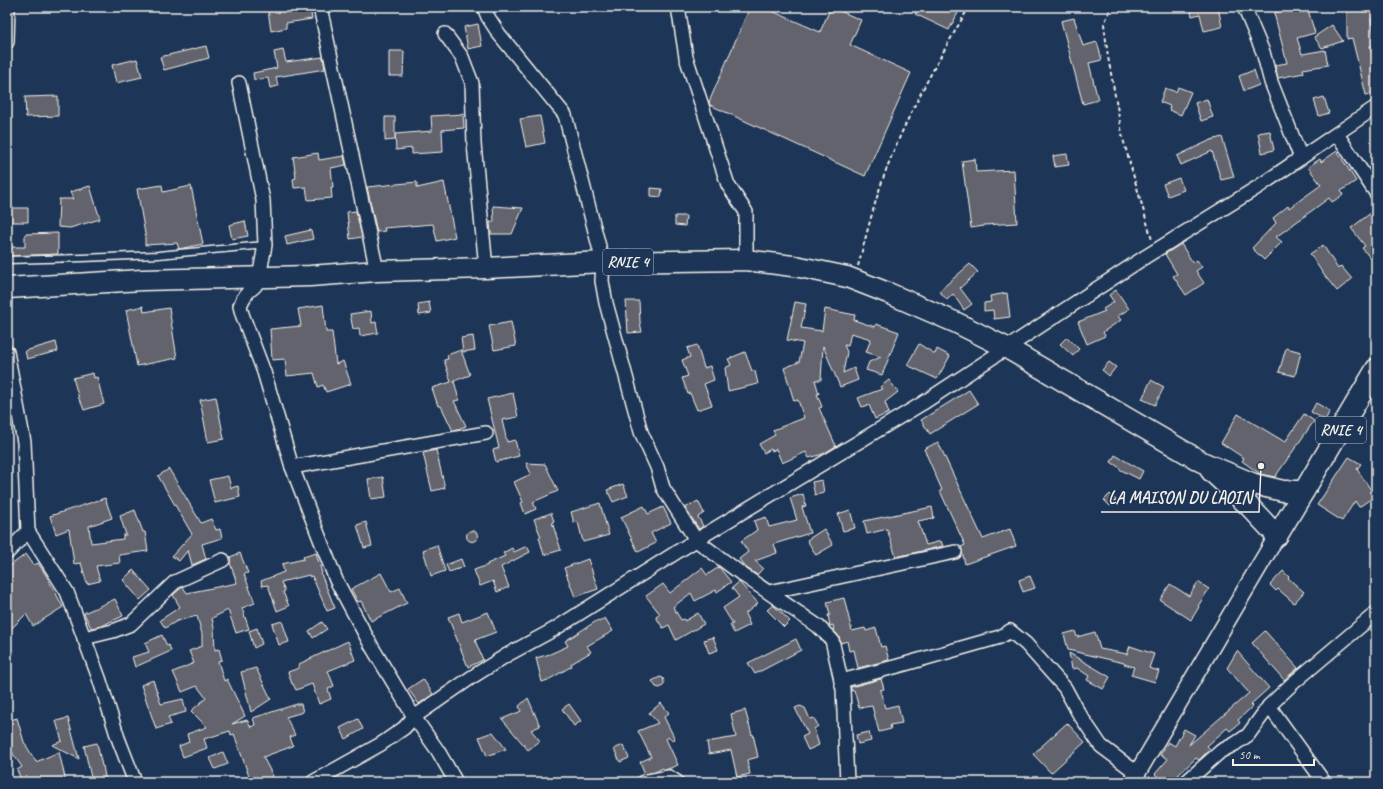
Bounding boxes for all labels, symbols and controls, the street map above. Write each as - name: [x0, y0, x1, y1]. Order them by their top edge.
- road number: RNIE 4: [603, 249, 653, 275]
- road number: RNIE 4: [1316, 417, 1366, 443]
- callout: LA MAISON DU LAOIN: [1101, 483, 1259, 512]
- text: LA MAISON DU LAOIN: [1108, 487, 1255, 508]
- scale bar: [1233, 741, 1314, 767]
- text: 50 m: [1239, 747, 1261, 763]

